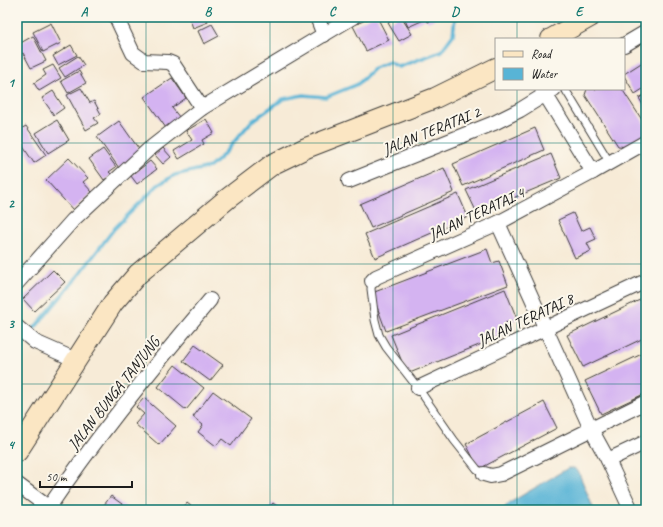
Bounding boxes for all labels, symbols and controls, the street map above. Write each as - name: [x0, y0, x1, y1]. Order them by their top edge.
- text: A: [81, 4, 89, 20]
- text: B: [205, 4, 213, 20]
- text: C: [329, 4, 337, 20]
- text: D: [451, 4, 460, 20]
- text: E: [576, 4, 585, 20]
- legend: [495, 38, 625, 90]
- text: Road: [531, 46, 553, 62]
- text: Water: [531, 66, 559, 82]
- text: 1: [8, 75, 16, 91]
- street label: JALAN TERATAI 2: [379, 102, 485, 160]
- street label: JALAN TERATAI 4: [424, 182, 529, 245]
- text: 2: [8, 196, 15, 212]
- street label: JALAN TERATAI 8: [473, 288, 578, 351]
- text: 3: [8, 316, 15, 332]
- street label: JALAN BUNGA TANJUNG: [63, 331, 165, 455]
- text: 4: [8, 437, 16, 453]
- scale bar: [40, 463, 132, 489]
- text: 50 m: [46, 469, 68, 485]

